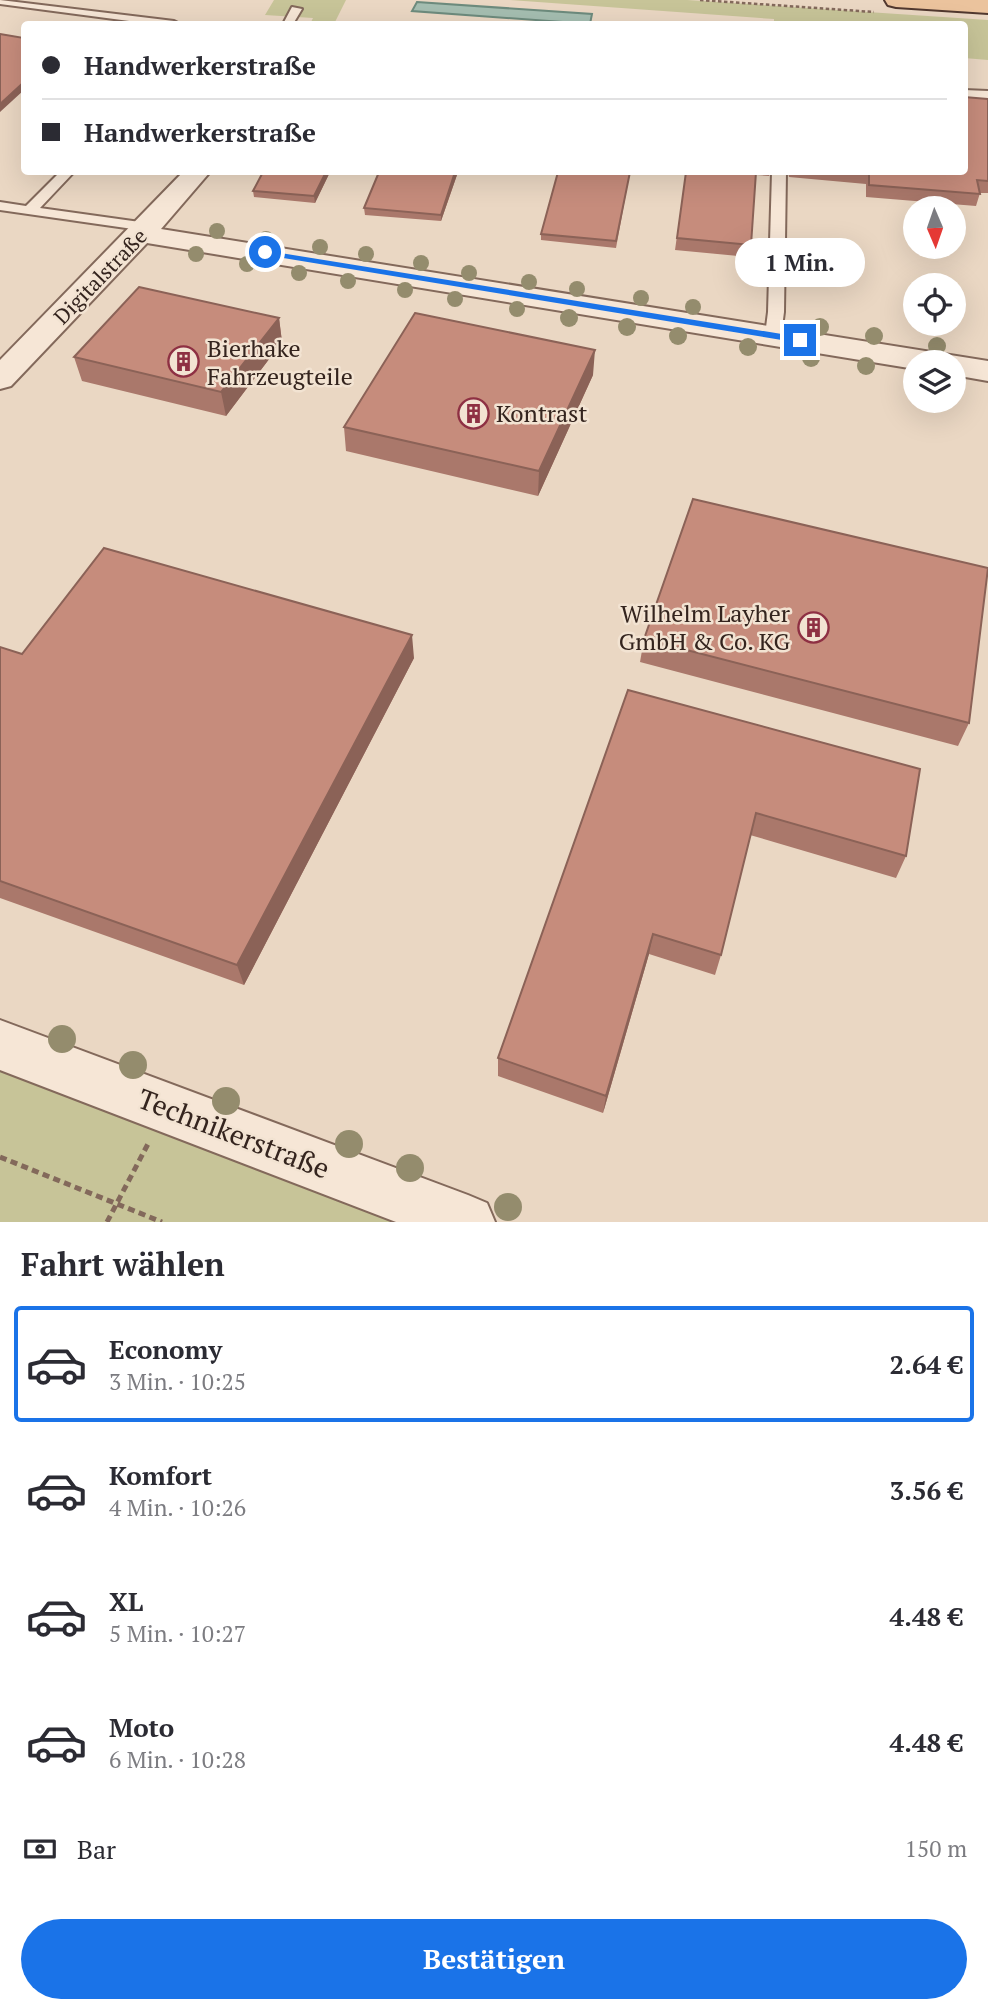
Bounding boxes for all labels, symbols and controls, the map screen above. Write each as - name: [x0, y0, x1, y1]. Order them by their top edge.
- text: Handwerkerstraße: [84, 48, 316, 82]
- text: Handwerkerstraße: [84, 115, 316, 149]
- north arrow: [903, 196, 966, 259]
- map controls: [903, 196, 966, 413]
- street label: Digitalstraße: [47, 222, 153, 330]
- route start: [249, 236, 281, 268]
- callout: 1 Min.: [735, 238, 865, 288]
- text: 1 Min.: [765, 247, 835, 278]
- button: locate: [903, 273, 966, 336]
- route end: [784, 324, 816, 356]
- place label: Bierhake Fahrzeugteile: [207, 332, 353, 392]
- building icon: Bierhake Fahrzeugteile: [167, 345, 201, 379]
- button: layers: [903, 350, 966, 413]
- building icon: Kontrast: [456, 396, 490, 430]
- place label: Kontrast: [496, 397, 588, 429]
- place label: Wilhelm Layher GmbH & Co. KG: [619, 597, 791, 657]
- building icon: Wilhelm Layher GmbH & Co. KG: [796, 610, 830, 644]
- street label: Technikerstraße: [133, 1079, 335, 1187]
- text: Fahrt wählen: [21, 1243, 225, 1285]
- text: Economy: [109, 1332, 222, 1366]
- icon: car: [25, 1333, 88, 1396]
- text: 2.64 €: [890, 1347, 963, 1381]
- text: 3 Min. · 10:25: [109, 1366, 246, 1397]
- text: Komfort: [109, 1458, 212, 1492]
- icon: car: [25, 1459, 88, 1522]
- text: 3.56 €: [890, 1473, 963, 1507]
- text: 4 Min. · 10:26: [109, 1492, 246, 1523]
- text: XL: [109, 1584, 143, 1618]
- icon: car: [25, 1585, 88, 1648]
- text: 4.48 €: [890, 1599, 963, 1633]
- text: 5 Min. · 10:27: [109, 1618, 246, 1649]
- text: Moto: [109, 1710, 174, 1744]
- icon: car: [25, 1711, 88, 1774]
- text: 4.48 €: [890, 1725, 963, 1759]
- text: 6 Min. · 10:28: [109, 1744, 246, 1775]
- icon: cash: [21, 1830, 59, 1868]
- text: Bar: [77, 1832, 116, 1866]
- text: 150 m: [905, 1833, 967, 1864]
- button: Bestätigen: [21, 1919, 967, 1999]

